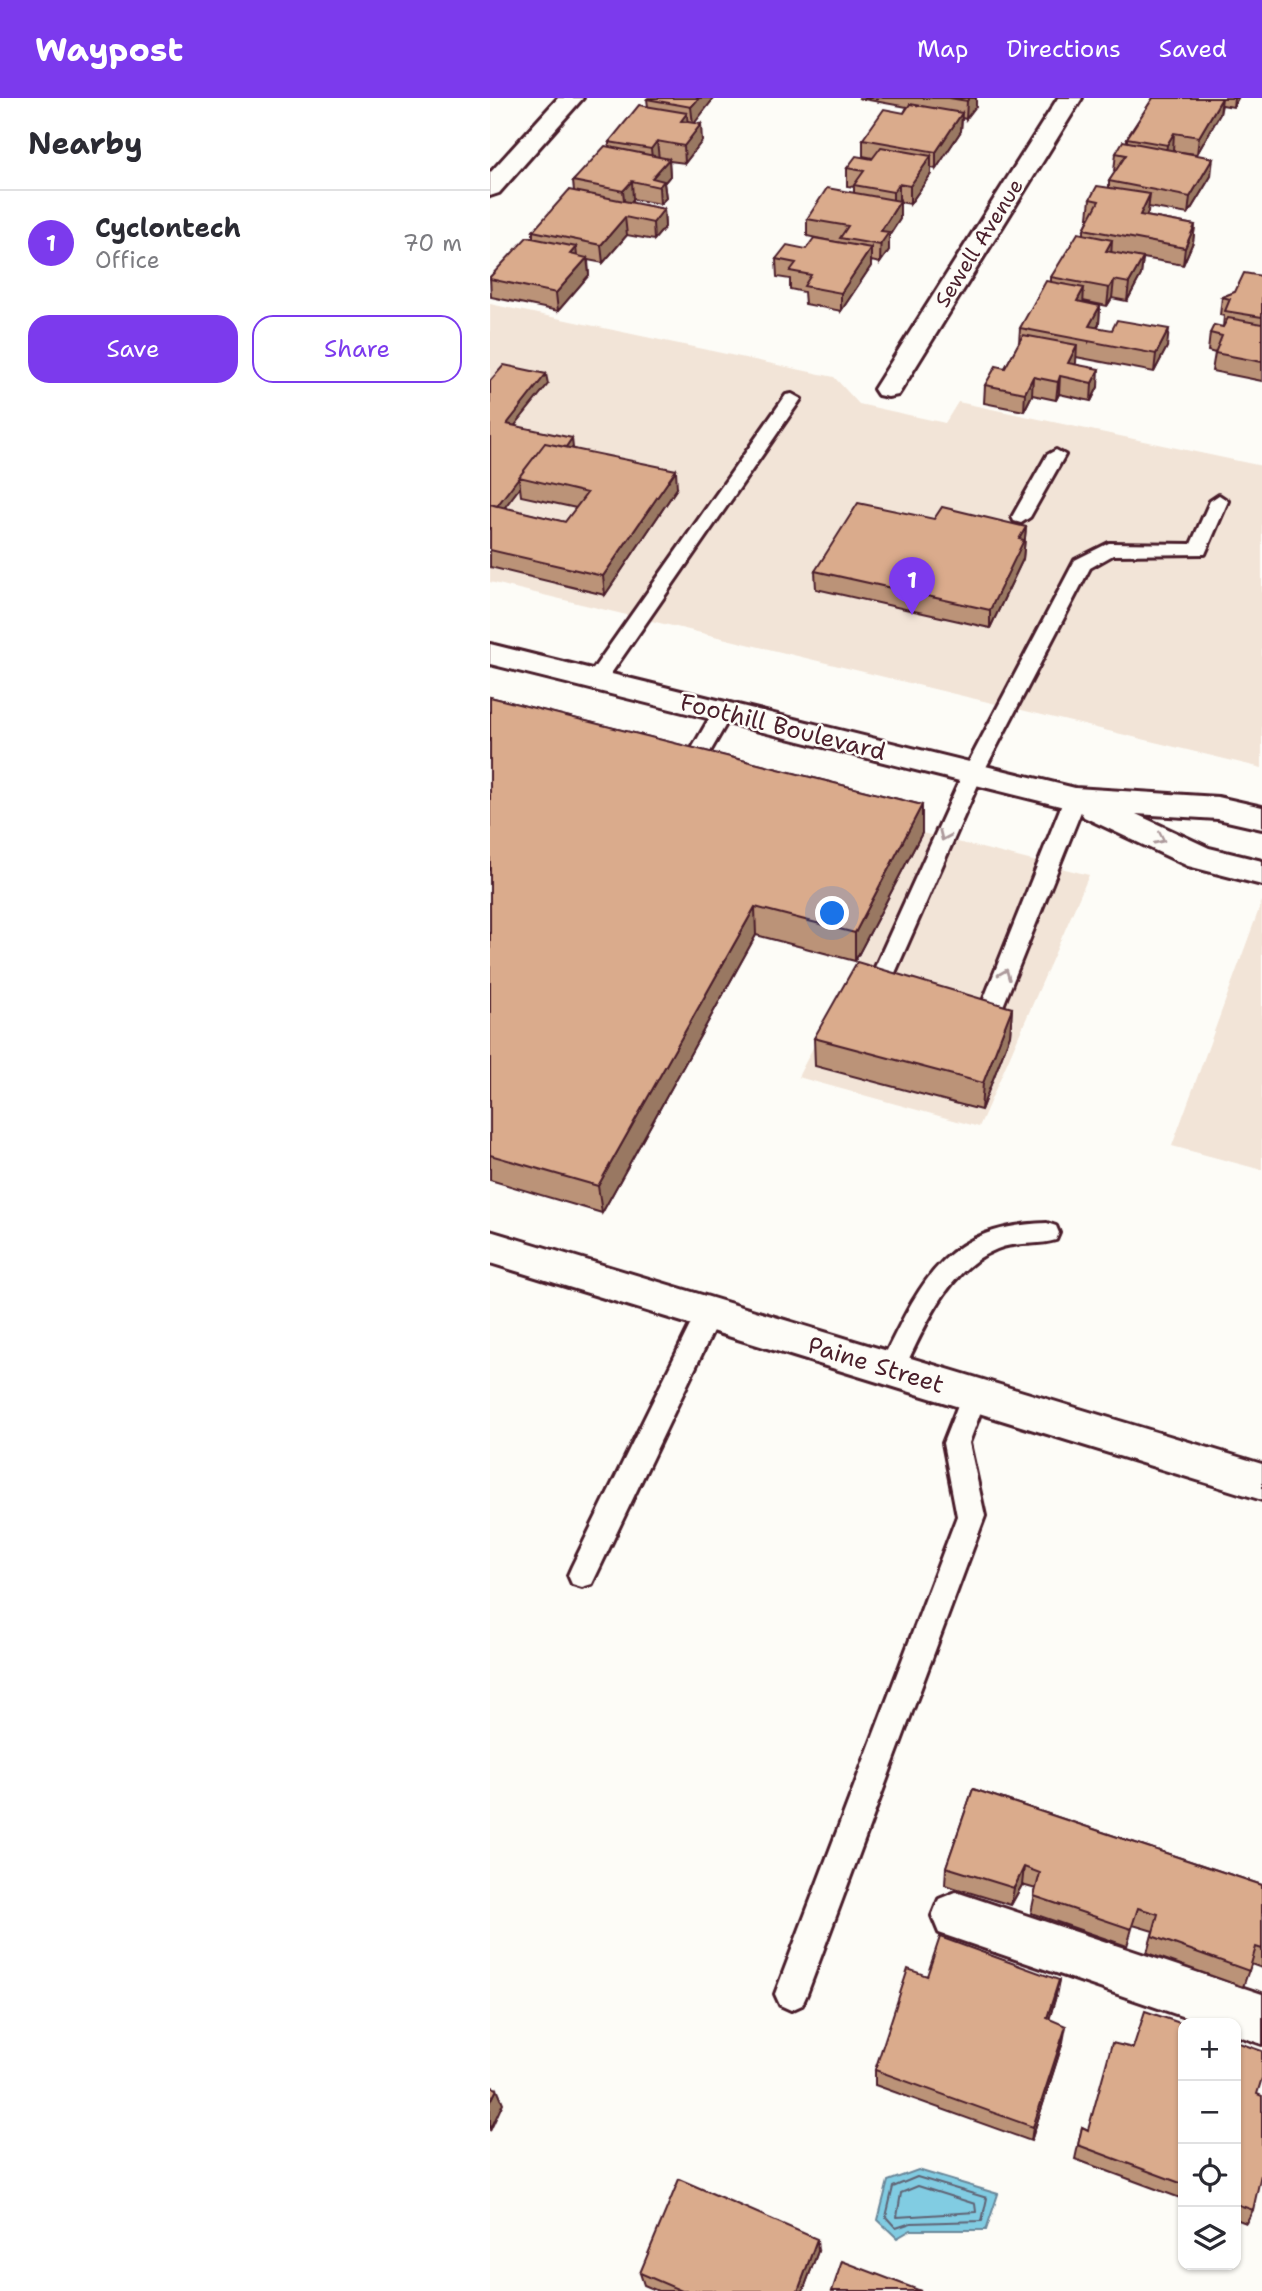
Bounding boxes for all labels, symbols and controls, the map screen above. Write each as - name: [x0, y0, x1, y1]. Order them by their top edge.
- text: Waypost: [35, 27, 183, 72]
- text: Map: [917, 33, 968, 65]
- text: Directions: [1006, 33, 1121, 65]
- text: Saved: [1159, 33, 1227, 65]
- text: Nearby: [28, 123, 143, 164]
- street label: Sewell Avenue: [928, 173, 1030, 313]
- text: Cyclontech: [95, 210, 241, 245]
- text: 1: [46, 228, 56, 258]
- text: 70 m: [403, 228, 462, 258]
- text: Office: [95, 245, 160, 275]
- button: Save: [28, 315, 238, 383]
- button: Share: [252, 315, 462, 383]
- pin: 1: [889, 557, 935, 615]
- street label: Foothill Boulevard: [677, 686, 889, 768]
- one-way arrow: [938, 828, 952, 841]
- one-way arrow: [1152, 830, 1165, 844]
- your location: [815, 896, 849, 930]
- one-way arrow: [996, 969, 1010, 981]
- street label: Paine Street: [804, 1329, 948, 1401]
- map controls: [1178, 2018, 1241, 2270]
- button: +: [1178, 2018, 1241, 2081]
- button: −: [1178, 2081, 1241, 2144]
- button: locate: [1178, 2144, 1241, 2207]
- button: layers: [1178, 2207, 1241, 2270]

